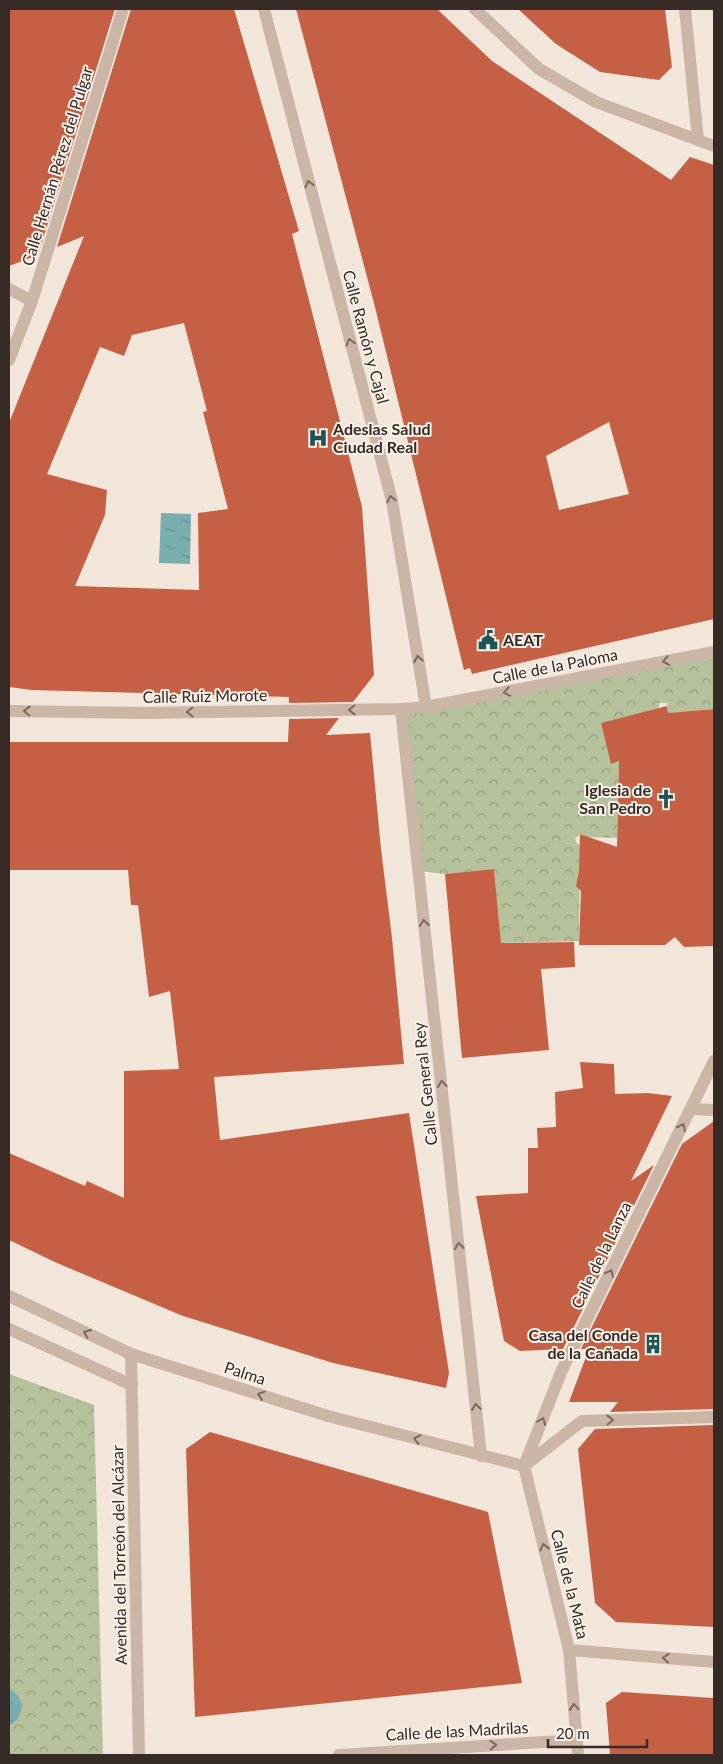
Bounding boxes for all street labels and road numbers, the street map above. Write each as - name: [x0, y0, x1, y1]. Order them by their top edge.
- street label: Calle Hernán Pérez del Pulgar: [17, 64, 96, 268]
- street label: Calle Ramón y Cajal: [339, 268, 393, 406]
- street label: Calle de la Paloma: [491, 644, 619, 687]
- street label: Calle Ruiz Morote: [142, 685, 268, 706]
- street label: Calle General Rey: [409, 1021, 440, 1147]
- street label: Calle de la Lanza: [567, 1198, 635, 1311]
- street label: Palma: [222, 1357, 268, 1388]
- street label: Avenida del Torreón del Alcázar: [107, 1445, 130, 1665]
- street label: Calle de la Mata: [548, 1527, 593, 1641]
- street label: Calle de las Madrilas: [385, 1717, 529, 1744]

